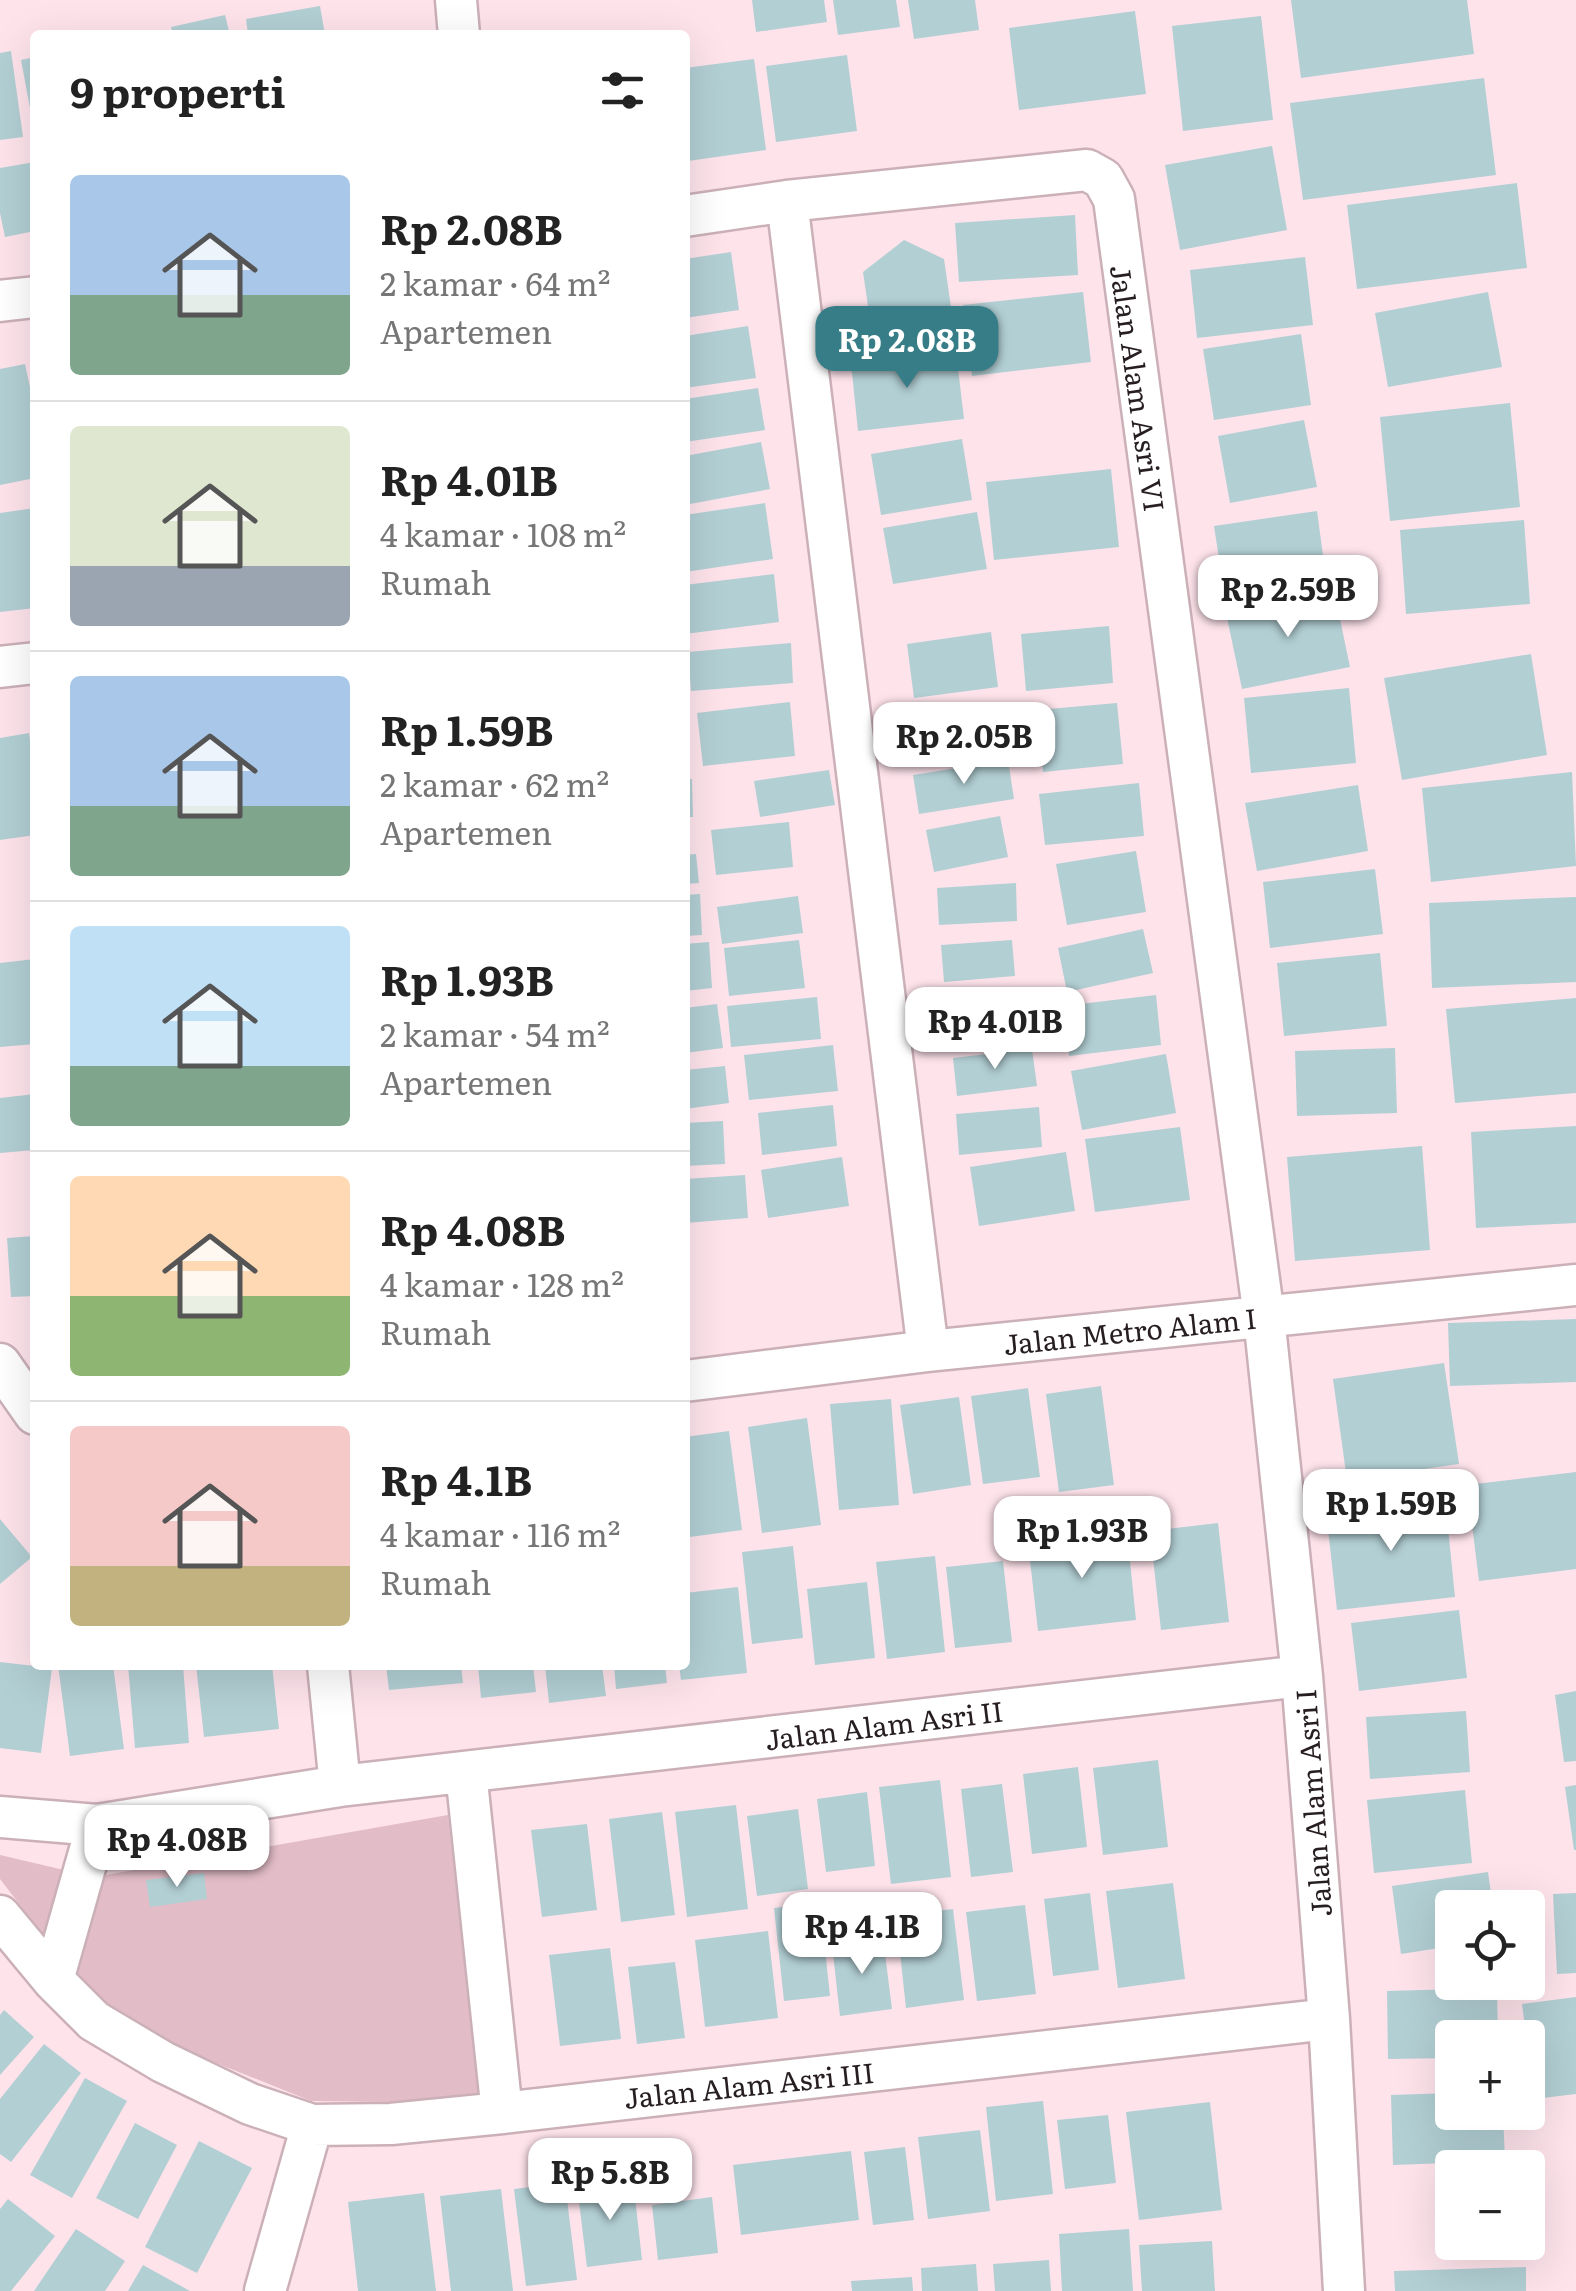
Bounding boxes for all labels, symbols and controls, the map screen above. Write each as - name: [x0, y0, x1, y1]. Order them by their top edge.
- text: 9 properti: [70, 59, 286, 121]
- icon: filters: [595, 63, 650, 118]
- text: Rp 2.08B: [380, 196, 563, 258]
- icon: home: [150, 215, 270, 335]
- text: 2 kamar · 64 m²: [380, 258, 611, 306]
- street label: Jalan Alam Asri VI: [1101, 262, 1177, 514]
- text: Apartemen: [380, 306, 552, 354]
- pin: Rp 2.08B: [804, 306, 1010, 391]
- text: Rp 2.08B: [837, 314, 977, 362]
- text: Rp 4.01B: [380, 447, 558, 509]
- icon: home: [150, 466, 270, 586]
- text: 4 kamar · 108 m²: [380, 509, 626, 557]
- pin: Rp 2.59B: [1185, 555, 1391, 640]
- text: Rumah: [380, 557, 492, 605]
- text: Rp 2.59B: [1220, 563, 1356, 611]
- text: Rp 1.59B: [380, 697, 554, 759]
- pin: Rp 2.05B: [861, 702, 1067, 787]
- text: Rp 2.05B: [895, 710, 1033, 758]
- icon: home: [150, 716, 270, 836]
- text: 2 kamar · 62 m²: [380, 759, 609, 807]
- text: Apartemen: [380, 807, 552, 855]
- text: Rp 1.93B: [380, 947, 554, 1009]
- icon: home: [150, 966, 270, 1086]
- pin: Rp 4.01B: [892, 987, 1098, 1072]
- text: Rp 4.01B: [927, 995, 1063, 1043]
- text: 2 kamar · 54 m²: [380, 1009, 610, 1057]
- text: Apartemen: [380, 1057, 552, 1105]
- text: Rp 4.08B: [380, 1197, 565, 1259]
- icon: home: [150, 1216, 270, 1336]
- text: 4 kamar · 128 m²: [380, 1259, 624, 1307]
- street label: Jalan Metro Alam I: [1001, 1296, 1259, 1364]
- text: Rumah: [380, 1307, 492, 1355]
- text: Rp 4.1B: [380, 1447, 532, 1509]
- icon: home: [150, 1466, 270, 1586]
- pin: Rp 1.59B: [1288, 1469, 1494, 1554]
- text: Rp 1.59B: [1325, 1477, 1457, 1525]
- pin: Rp 1.93B: [979, 1496, 1185, 1581]
- text: Rp 1.93B: [1016, 1504, 1148, 1552]
- text: 4 kamar · 116 m²: [380, 1509, 620, 1557]
- text: Rumah: [380, 1557, 492, 1605]
- street label: Jalan Alam Asri I: [1283, 1688, 1341, 1918]
- street label: Jalan Alam Asri II: [762, 1689, 1006, 1759]
- pin: Rp 4.08B: [74, 1805, 280, 1890]
- text: Rp 4.08B: [106, 1813, 248, 1861]
- map controls: [1435, 1890, 1545, 2260]
- button: locate: [1435, 1890, 1545, 2000]
- pin: Rp 4.1B: [770, 1892, 954, 1977]
- text: Rp 4.1B: [804, 1900, 920, 1948]
- button: +: [1435, 2020, 1545, 2130]
- street label: Jalan Alam Asri III: [622, 2050, 876, 2118]
- pin: Rp 5.8B: [518, 2138, 702, 2223]
- text: Rp 5.8B: [550, 2146, 670, 2194]
- button: −: [1435, 2150, 1545, 2260]

